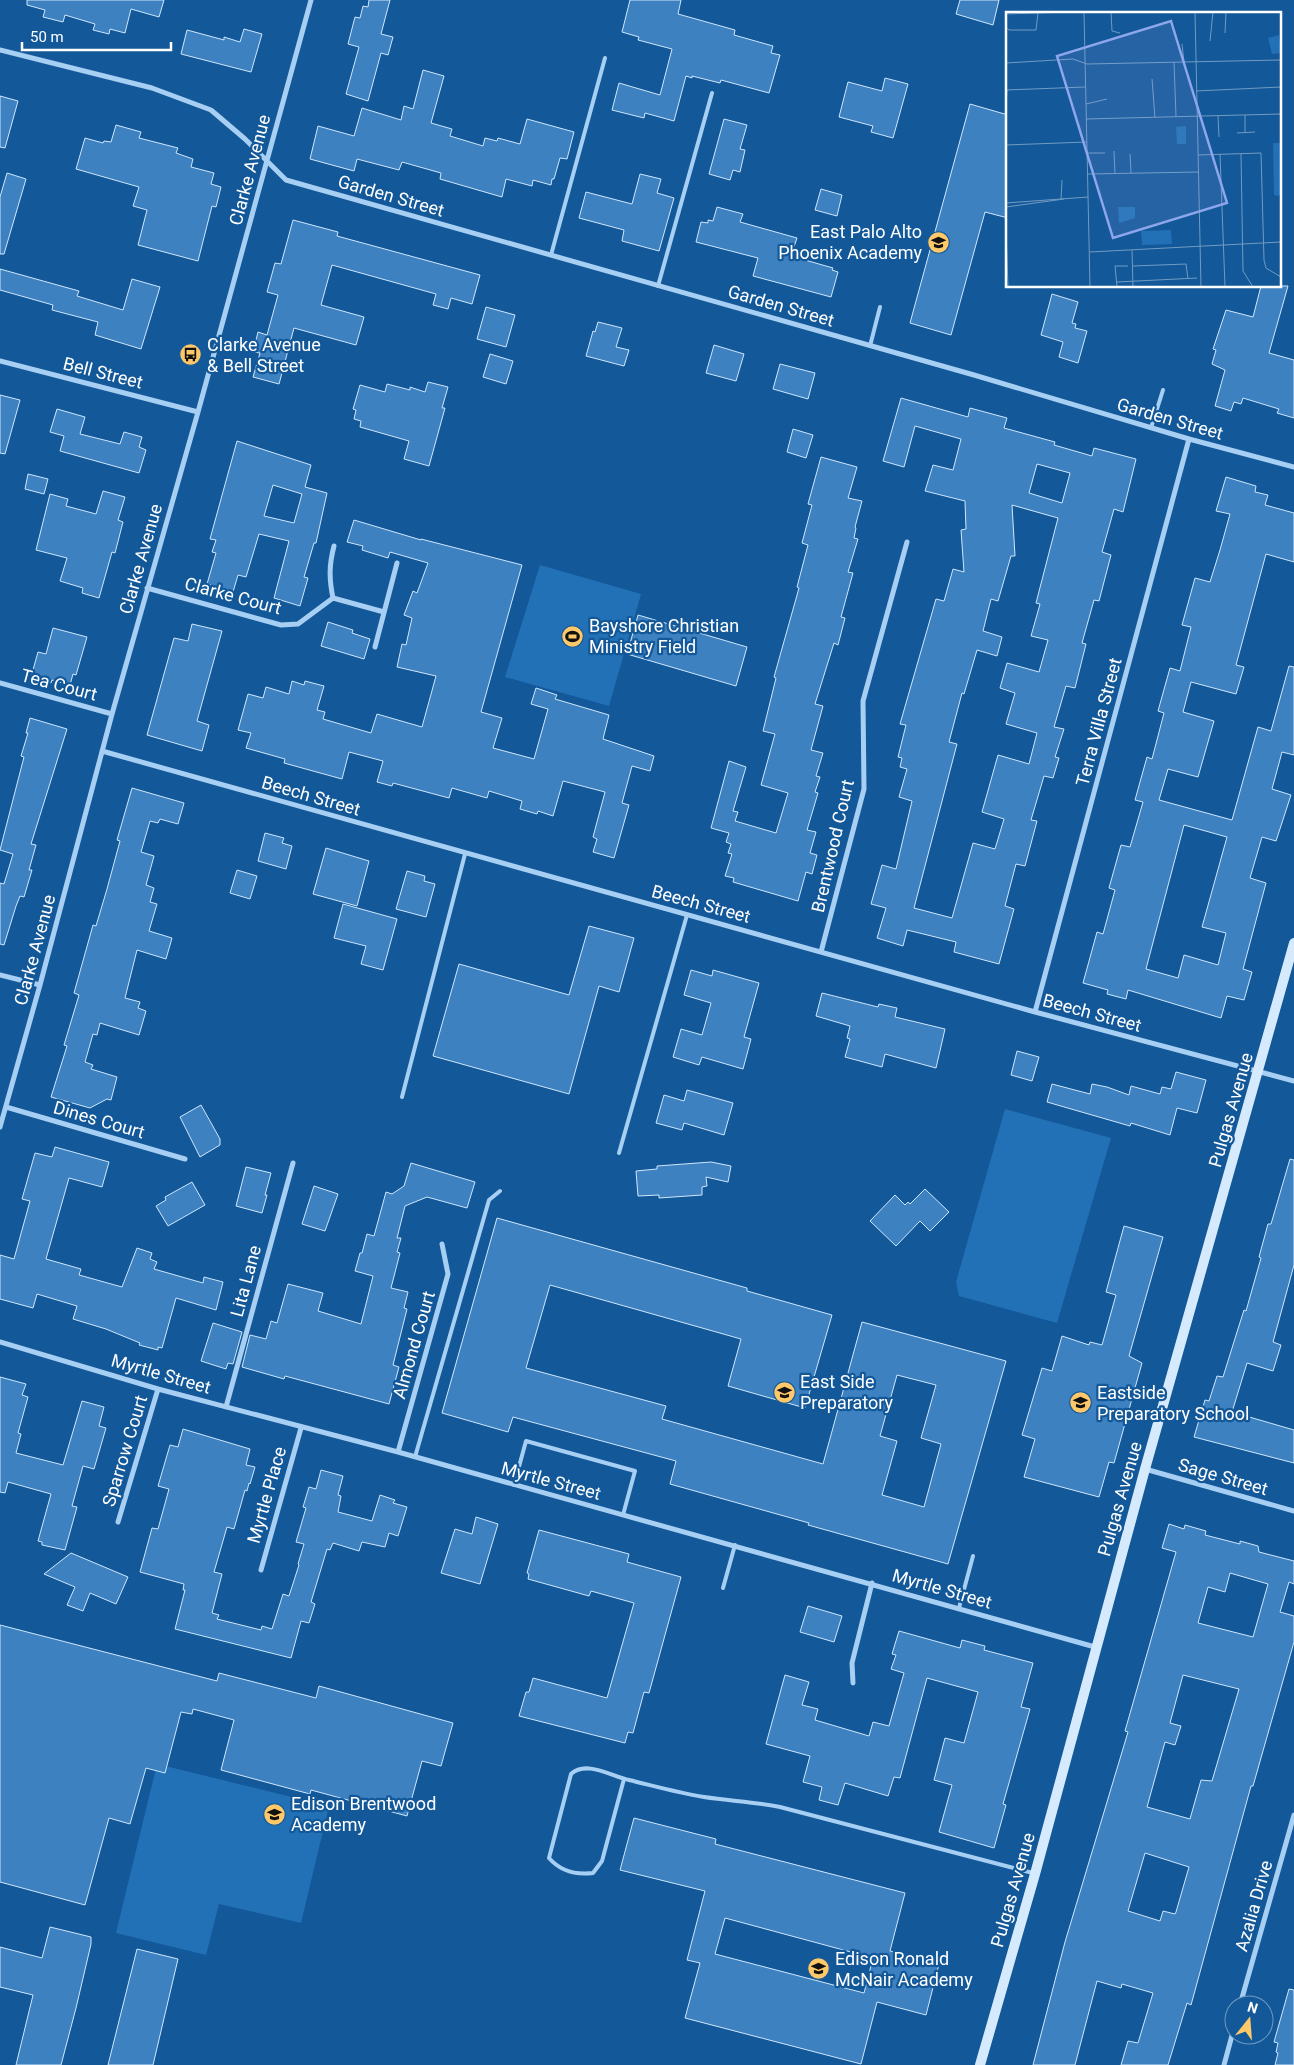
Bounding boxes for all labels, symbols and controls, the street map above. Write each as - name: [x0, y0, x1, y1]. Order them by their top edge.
- inset map: [1006, 12, 1282, 288]
- scale bar: [22, 20, 171, 52]
- text: 50 m: [30, 28, 64, 46]
- street label: Clarke Avenue: [225, 112, 274, 228]
- street label: Garden Street: [336, 170, 447, 221]
- place label: East Palo Alto Phoenix Academy: [778, 221, 922, 263]
- school or university icon: East Palo Alto Phoenix Academy: [926, 230, 950, 254]
- street label: Garden Street: [726, 280, 837, 331]
- place label: Clarke Avenue & Bell Street: [207, 334, 321, 376]
- bus stop icon: Clarke Avenue & Bell Street: [179, 343, 203, 367]
- street label: Bell Street: [61, 352, 145, 393]
- street label: Garden Street: [1115, 393, 1226, 444]
- street label: Clarke Avenue: [115, 501, 166, 616]
- street label: Clarke Court: [182, 573, 284, 619]
- place label: Bayshore Christian Ministry Field: [589, 615, 739, 657]
- sports icon: Bayshore Christian Ministry Field: [561, 624, 585, 648]
- street label: Terra Villa Street: [1071, 655, 1126, 788]
- street label: Tea Court: [19, 664, 100, 705]
- street label: Beech Street: [259, 771, 363, 820]
- street label: Brentwood Court: [807, 777, 858, 914]
- street label: Beech Street: [649, 880, 753, 927]
- street label: Clarke Avenue: [10, 892, 59, 1008]
- street label: Beech Street: [1040, 989, 1144, 1036]
- street label: Pulgas Avenue: [1204, 1050, 1257, 1170]
- street label: Dines Court: [51, 1097, 147, 1143]
- street label: Lita Lane: [226, 1243, 265, 1319]
- street label: Almond Court: [388, 1288, 439, 1401]
- street label: Myrtle Street: [109, 1349, 213, 1398]
- place label: East Side Preparatory: [800, 1371, 894, 1413]
- school or university icon: East Side Preparatory: [772, 1380, 796, 1404]
- place label: Eastside Preparatory School: [1097, 1382, 1249, 1424]
- school or university icon: Eastside Preparatory School: [1069, 1391, 1093, 1415]
- street label: Sparrow Court: [98, 1393, 151, 1509]
- street label: Pulgas Avenue: [1093, 1439, 1146, 1559]
- street label: Myrtle Place: [243, 1444, 290, 1546]
- street label: Sage Street: [1176, 1454, 1270, 1499]
- street label: Myrtle Street: [499, 1457, 603, 1504]
- street label: Myrtle Street: [890, 1564, 994, 1613]
- place label: Edison Brentwood Academy: [291, 1793, 436, 1835]
- school or university icon: Edison Brentwood Academy: [263, 1802, 287, 1826]
- street label: Pulgas Avenue: [986, 1830, 1039, 1950]
- street label: Azalia Drive: [1230, 1858, 1277, 1954]
- place label: Edison Ronald McNair Academy: [835, 1948, 973, 1990]
- school or university icon: Edison Ronald McNair Academy: [807, 1957, 831, 1981]
- north arrow: [1224, 1995, 1274, 2045]
- text: N: [1246, 1998, 1260, 2017]

